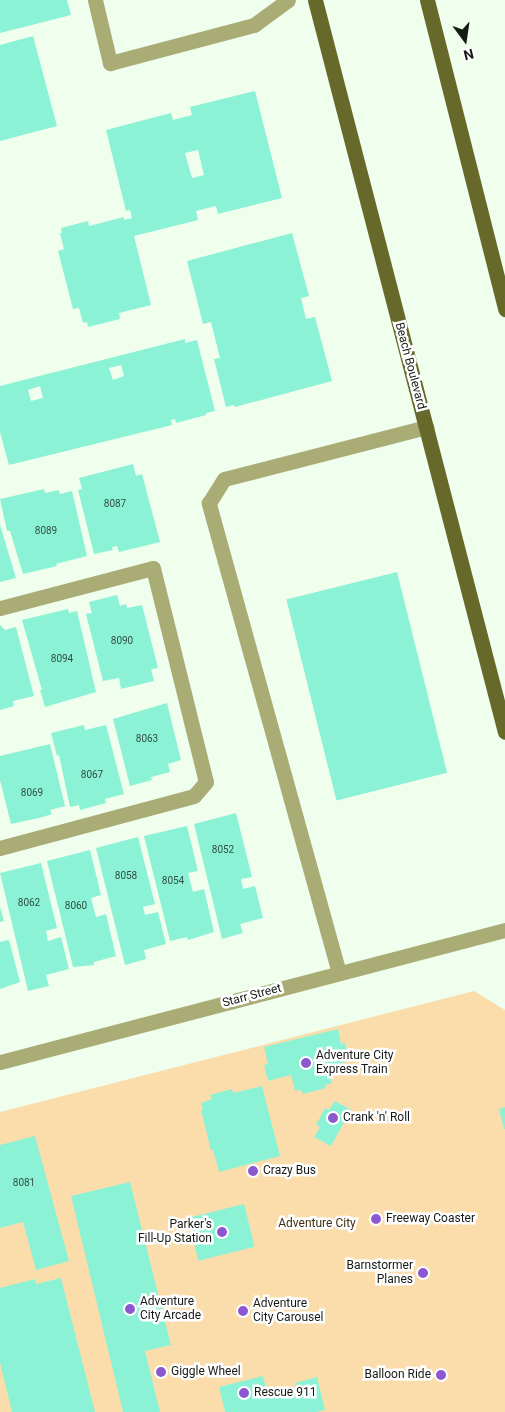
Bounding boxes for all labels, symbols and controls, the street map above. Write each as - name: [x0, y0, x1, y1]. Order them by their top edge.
- north arrow: [440, 15, 490, 65]
- text: N: [462, 46, 475, 64]
- street label: Beach Boulevard: [391, 321, 429, 411]
- house number: 8087: [104, 498, 126, 510]
- house number: 8089: [35, 525, 57, 537]
- house number: 8090: [111, 635, 133, 647]
- house number: 8094: [51, 653, 73, 665]
- house number: 8063: [136, 733, 158, 745]
- house number: 8067: [81, 769, 103, 781]
- house number: 8069: [21, 787, 43, 799]
- house number: 8052: [212, 844, 234, 856]
- house number: 8058: [115, 870, 137, 882]
- house number: 8054: [162, 875, 184, 887]
- house number: 8062: [18, 897, 40, 909]
- house number: 8060: [65, 900, 87, 912]
- street label: Starr Street: [221, 981, 283, 1011]
- place label: Adventure City Express Train: [316, 1049, 393, 1077]
- marker: Adventure City Express Train: [300, 1057, 312, 1069]
- place label: Crank 'n' Roll: [343, 1111, 410, 1125]
- marker: Crank 'n' Roll: [327, 1112, 339, 1124]
- place label: Crazy Bus: [263, 1164, 316, 1178]
- marker: Crazy Bus: [247, 1165, 259, 1177]
- house number: 8081: [13, 1177, 35, 1189]
- place label: Freeway Coaster: [386, 1212, 475, 1226]
- marker: Freeway Coaster: [370, 1213, 382, 1225]
- park label: Adventure City: [278, 1217, 356, 1231]
- place label: Parker's Fill-Up Station: [138, 1218, 212, 1246]
- marker: Parker's Fill-Up Station: [216, 1226, 228, 1238]
- place label: Barnstormer Planes: [346, 1259, 413, 1287]
- marker: Barnstormer Planes: [417, 1267, 429, 1279]
- place label: Adventure City Arcade: [140, 1295, 201, 1323]
- place label: Adventure City Carousel: [253, 1297, 324, 1325]
- marker: Adventure City Arcade: [124, 1303, 136, 1315]
- marker: Adventure City Carousel: [237, 1305, 249, 1317]
- place label: Giggle Wheel: [171, 1365, 241, 1379]
- marker: Giggle Wheel: [155, 1366, 167, 1378]
- place label: Balloon Ride: [364, 1368, 431, 1382]
- marker: Balloon Ride: [435, 1369, 447, 1381]
- place label: Rescue 911: [254, 1386, 316, 1400]
- marker: Rescue 911: [238, 1387, 250, 1399]

